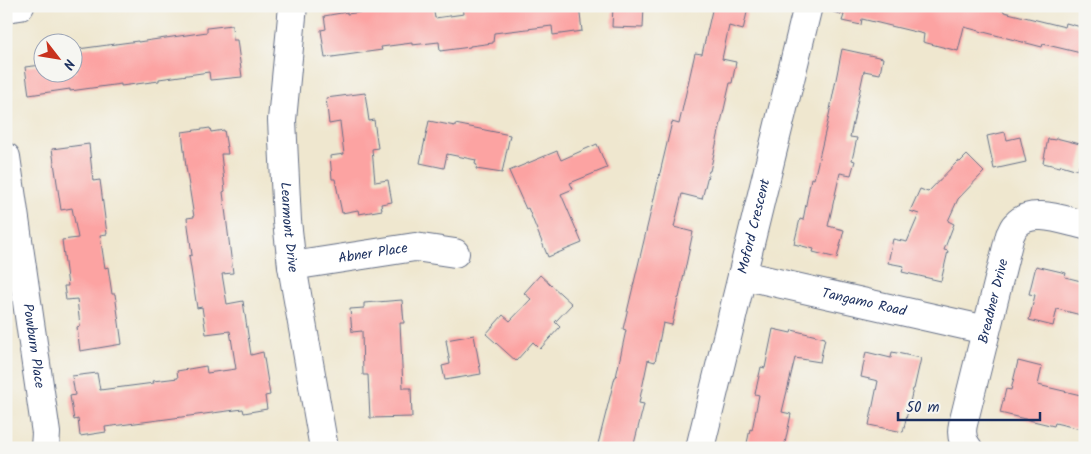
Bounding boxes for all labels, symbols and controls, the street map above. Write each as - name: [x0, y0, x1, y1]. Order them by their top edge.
- north arrow: [32, 32, 82, 82]
- text: N: [56, 55, 80, 74]
- street label: Moford Crescent: [732, 176, 776, 276]
- street label: Learmont Drive: [274, 182, 304, 275]
- street label: Abner Place: [337, 237, 410, 270]
- street label: Breadner Drive: [972, 256, 1015, 346]
- street label: Tangamo Road: [820, 282, 909, 323]
- street label: Powburn Place: [16, 302, 51, 391]
- scale bar: [898, 389, 1041, 421]
- text: 50 m: [906, 396, 940, 420]

